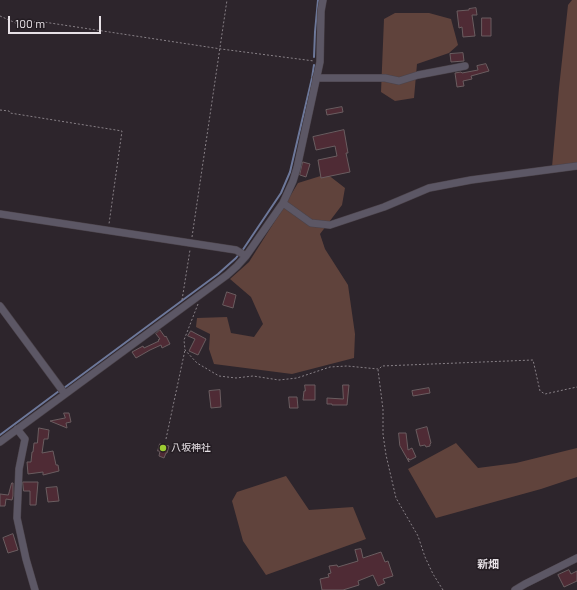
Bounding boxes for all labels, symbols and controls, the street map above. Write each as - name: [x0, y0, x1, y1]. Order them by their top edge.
- scale bar: [10, 8, 103, 34]
- text: 100 m: [15, 16, 45, 30]
- place label: 八坂神社: [171, 442, 211, 454]
- marker: 八坂神社: [158, 443, 168, 453]
- district label: 新畑: [477, 557, 499, 571]

